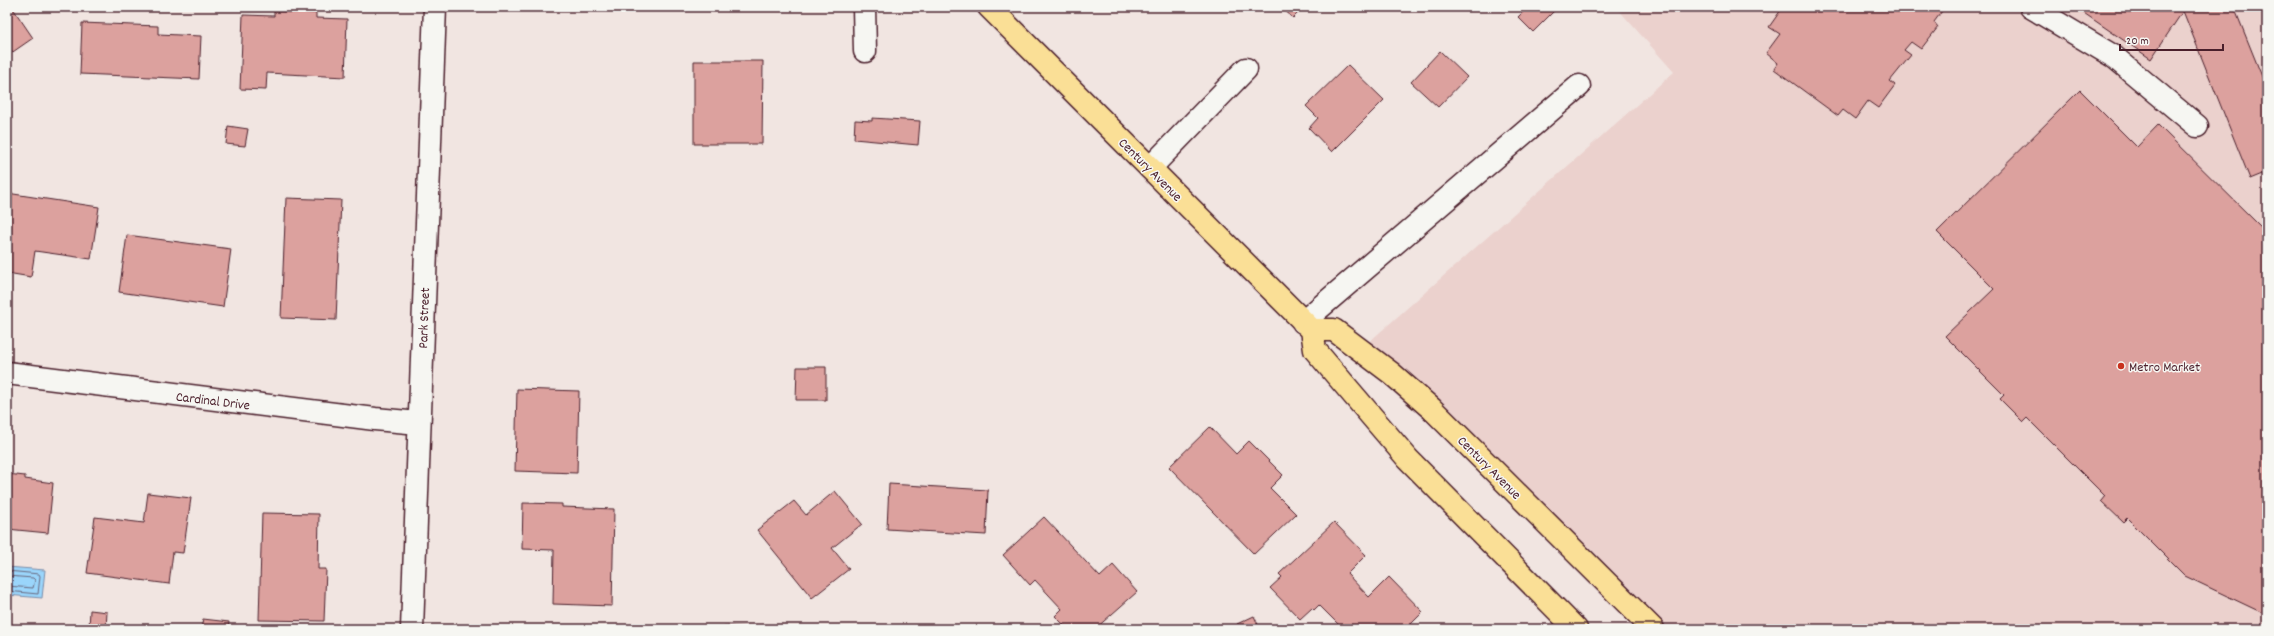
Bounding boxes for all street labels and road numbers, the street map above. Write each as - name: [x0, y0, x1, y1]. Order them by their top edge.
- street label: Century Avenue: [1113, 134, 1186, 207]
- street label: Park Street: [414, 287, 436, 349]
- street label: Cardinal Drive: [175, 388, 251, 416]
- street label: Century Avenue: [1452, 432, 1525, 505]

